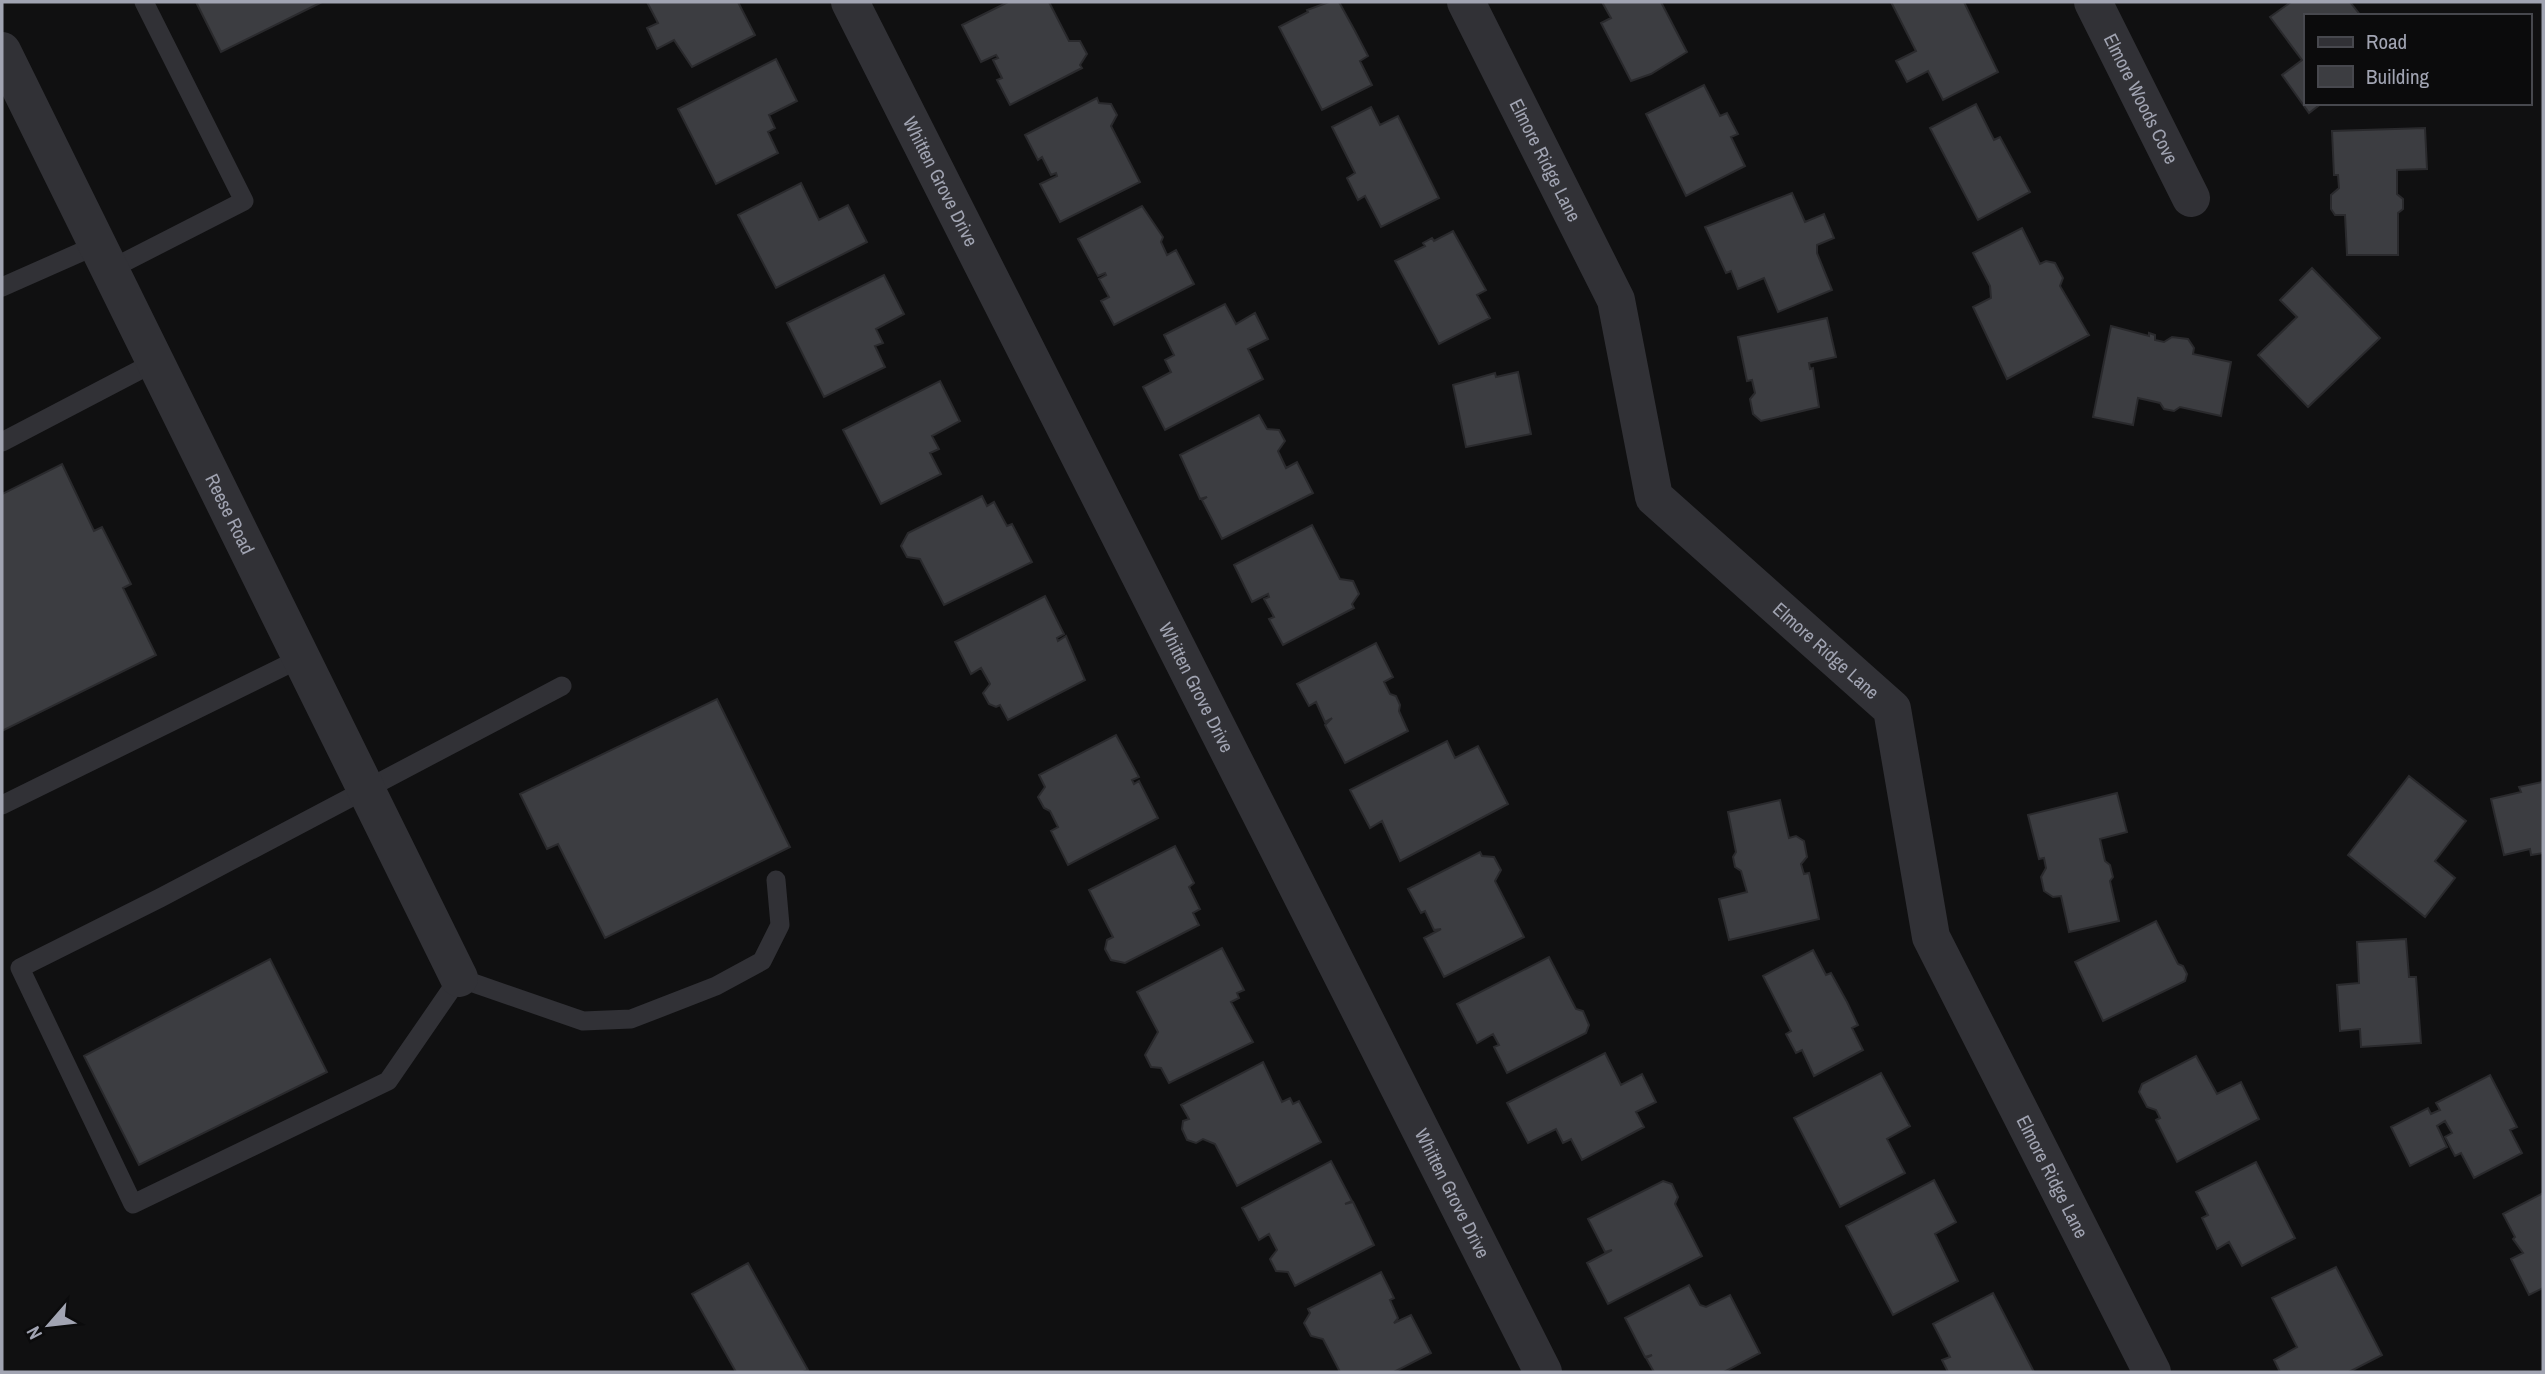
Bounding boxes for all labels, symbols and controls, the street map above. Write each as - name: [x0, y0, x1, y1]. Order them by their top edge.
- legend: [2304, 14, 2531, 105]
- text: Road: [2366, 27, 2407, 56]
- street label: Elmore Woods Cove: [2098, 29, 2185, 168]
- text: Building: [2366, 62, 2430, 91]
- street label: Elmore Ridge Lane: [1504, 94, 1587, 226]
- street label: Whitten Grove Drive: [897, 112, 984, 251]
- street label: Reese Road: [199, 469, 261, 558]
- street label: Elmore Ridge Lane: [1767, 596, 1885, 705]
- street label: Whitten Grove Drive: [1153, 618, 1240, 757]
- street label: Elmore Ridge Lane: [2011, 1111, 2095, 1242]
- street label: Whitten Grove Drive: [1409, 1124, 1496, 1263]
- north arrow: [14, 1290, 84, 1360]
- text: N: [20, 1322, 48, 1344]

